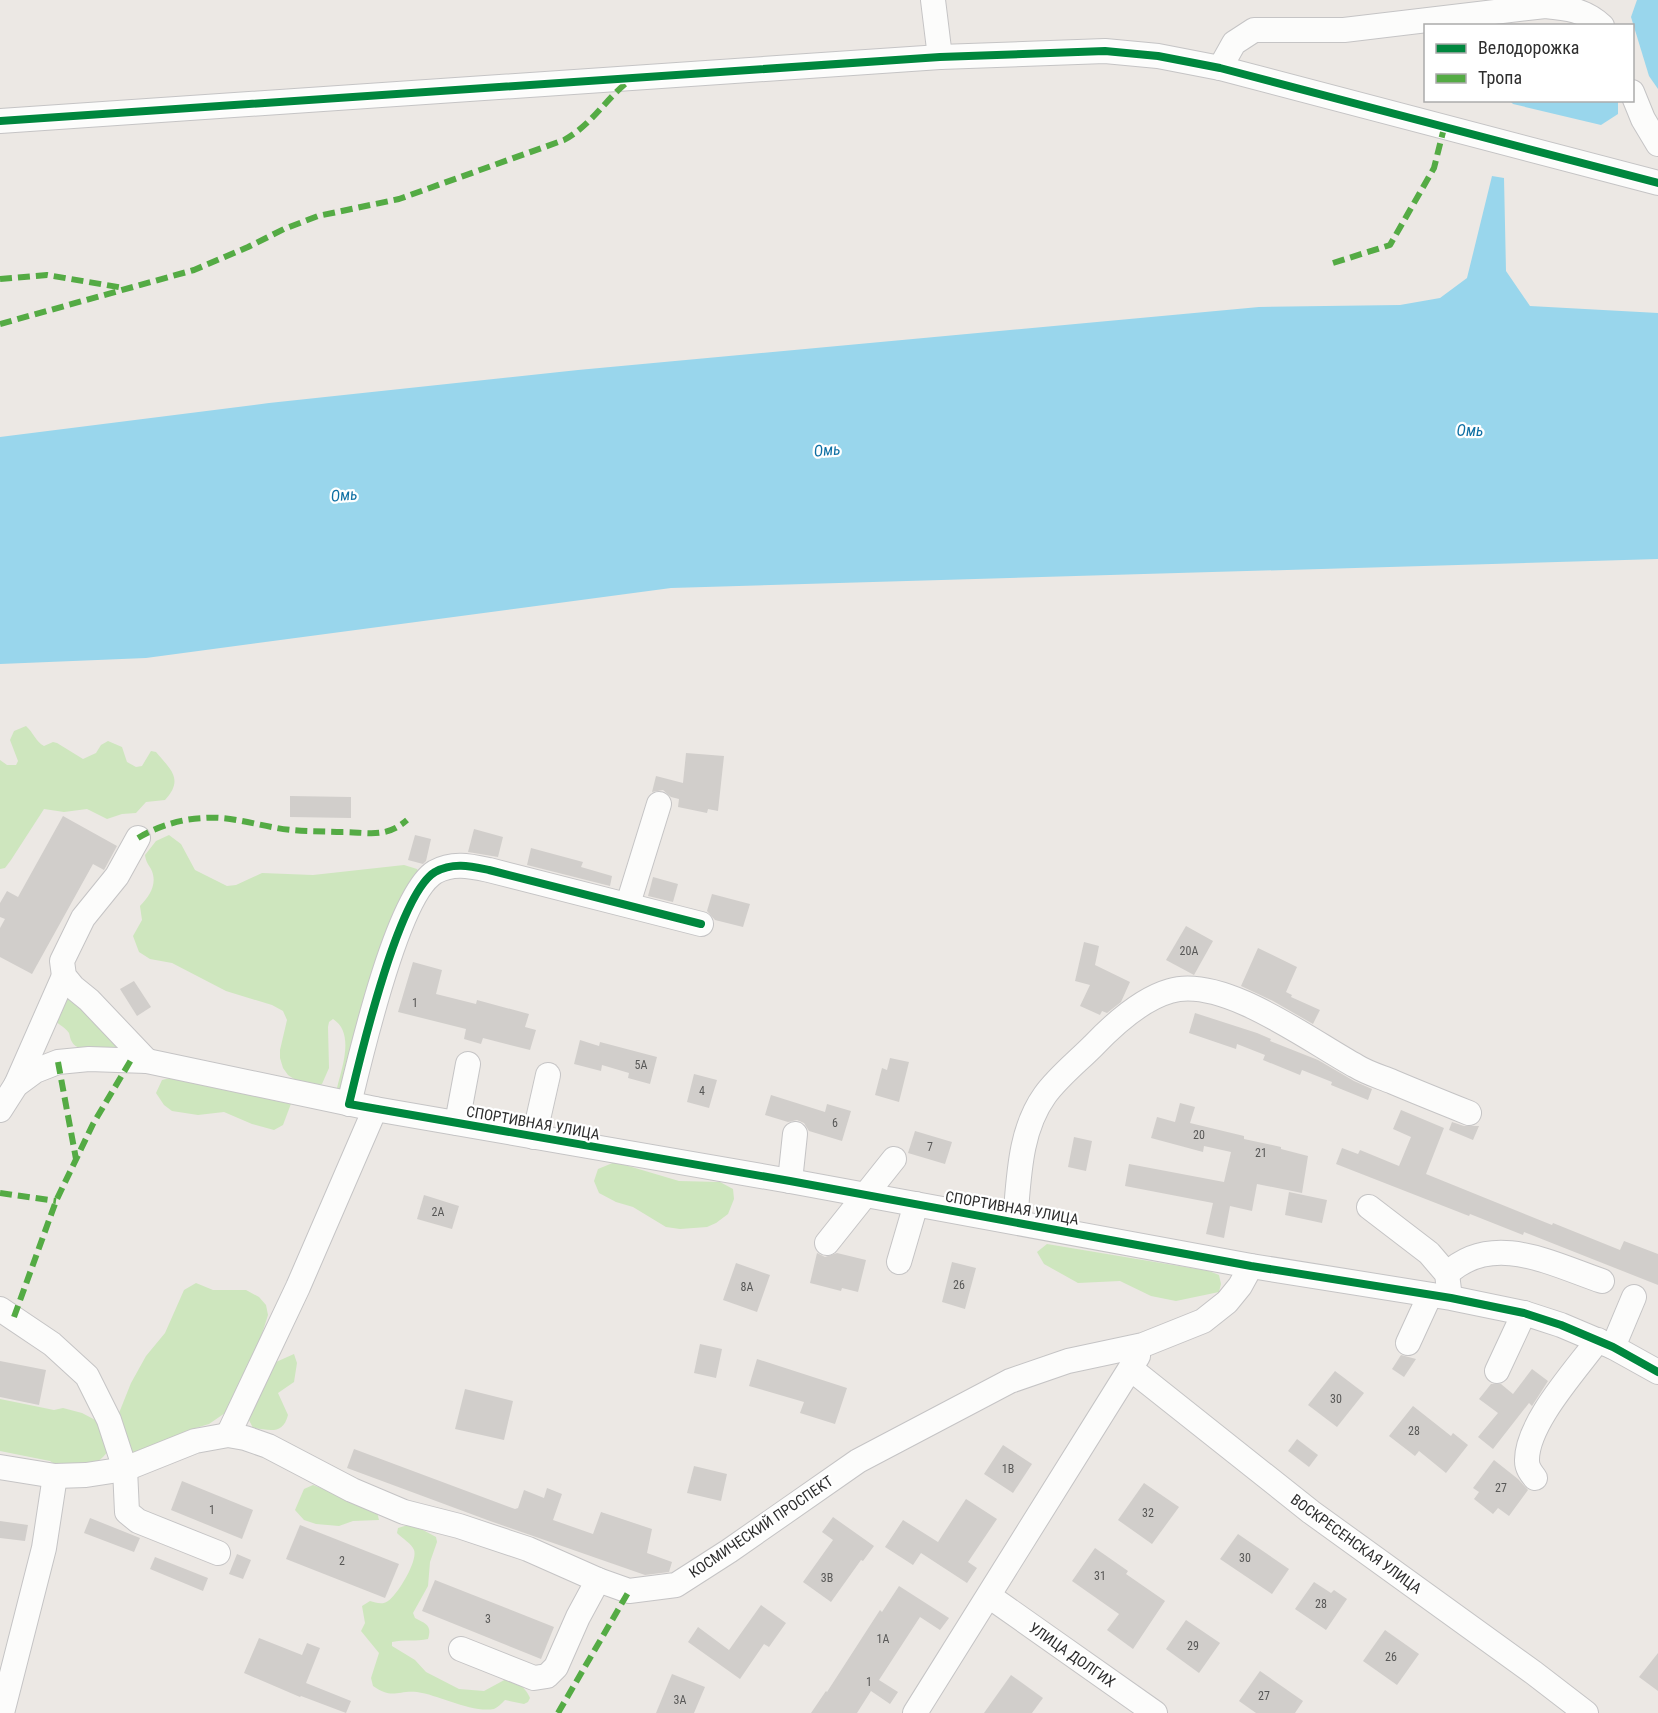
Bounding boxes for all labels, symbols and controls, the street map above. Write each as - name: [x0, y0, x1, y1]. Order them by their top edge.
- legend: [1424, 24, 1634, 102]
- text: Велодорожка: [1478, 37, 1579, 58]
- text: Тропа: [1478, 67, 1522, 88]
- water label: Омь: [1457, 421, 1483, 440]
- water label: Омь: [813, 439, 841, 461]
- water label: Омь: [330, 484, 358, 506]
- house number: 20А: [1180, 944, 1198, 958]
- house number: 1: [412, 996, 418, 1010]
- house number: 5А: [635, 1058, 648, 1072]
- house number: 4: [699, 1084, 705, 1098]
- street label: СПОРТИВНАЯ УЛИЦА: [465, 1102, 601, 1144]
- house number: 6: [832, 1116, 838, 1130]
- house number: 20: [1193, 1128, 1205, 1142]
- house number: 7: [927, 1140, 933, 1154]
- house number: 21: [1255, 1146, 1267, 1160]
- street label: СПОРТИВНАЯ УЛИЦА: [944, 1187, 1080, 1229]
- house number: 2А: [432, 1205, 445, 1219]
- house number: 26: [953, 1278, 965, 1292]
- house number: 8А: [741, 1280, 754, 1294]
- house number: 30: [1330, 1392, 1342, 1406]
- house number: 28: [1408, 1424, 1420, 1438]
- house number: 1В: [1002, 1462, 1014, 1476]
- street label: КОСМИЧЕСКИЙ ПРОСПЕКТ: [686, 1472, 837, 1582]
- house number: 27: [1495, 1481, 1507, 1495]
- street label: ВОСКРЕСЕНСКАЯ УЛИЦА: [1287, 1490, 1425, 1598]
- house number: 1: [209, 1503, 215, 1517]
- house number: 32: [1142, 1506, 1154, 1520]
- house number: 30: [1239, 1551, 1251, 1565]
- house number: 2: [339, 1554, 345, 1568]
- house number: 31: [1094, 1569, 1106, 1583]
- house number: 3В: [821, 1571, 833, 1585]
- house number: 28: [1315, 1597, 1327, 1611]
- house number: 3: [485, 1612, 491, 1626]
- street label: УЛИЦА ДОЛГИХ: [1025, 1619, 1119, 1691]
- house number: 1А: [877, 1632, 890, 1646]
- house number: 29: [1187, 1639, 1199, 1653]
- house number: 26: [1385, 1650, 1397, 1664]
- house number: 1: [866, 1675, 872, 1689]
- house number: 27: [1258, 1689, 1270, 1703]
- house number: 3А: [674, 1693, 687, 1707]

